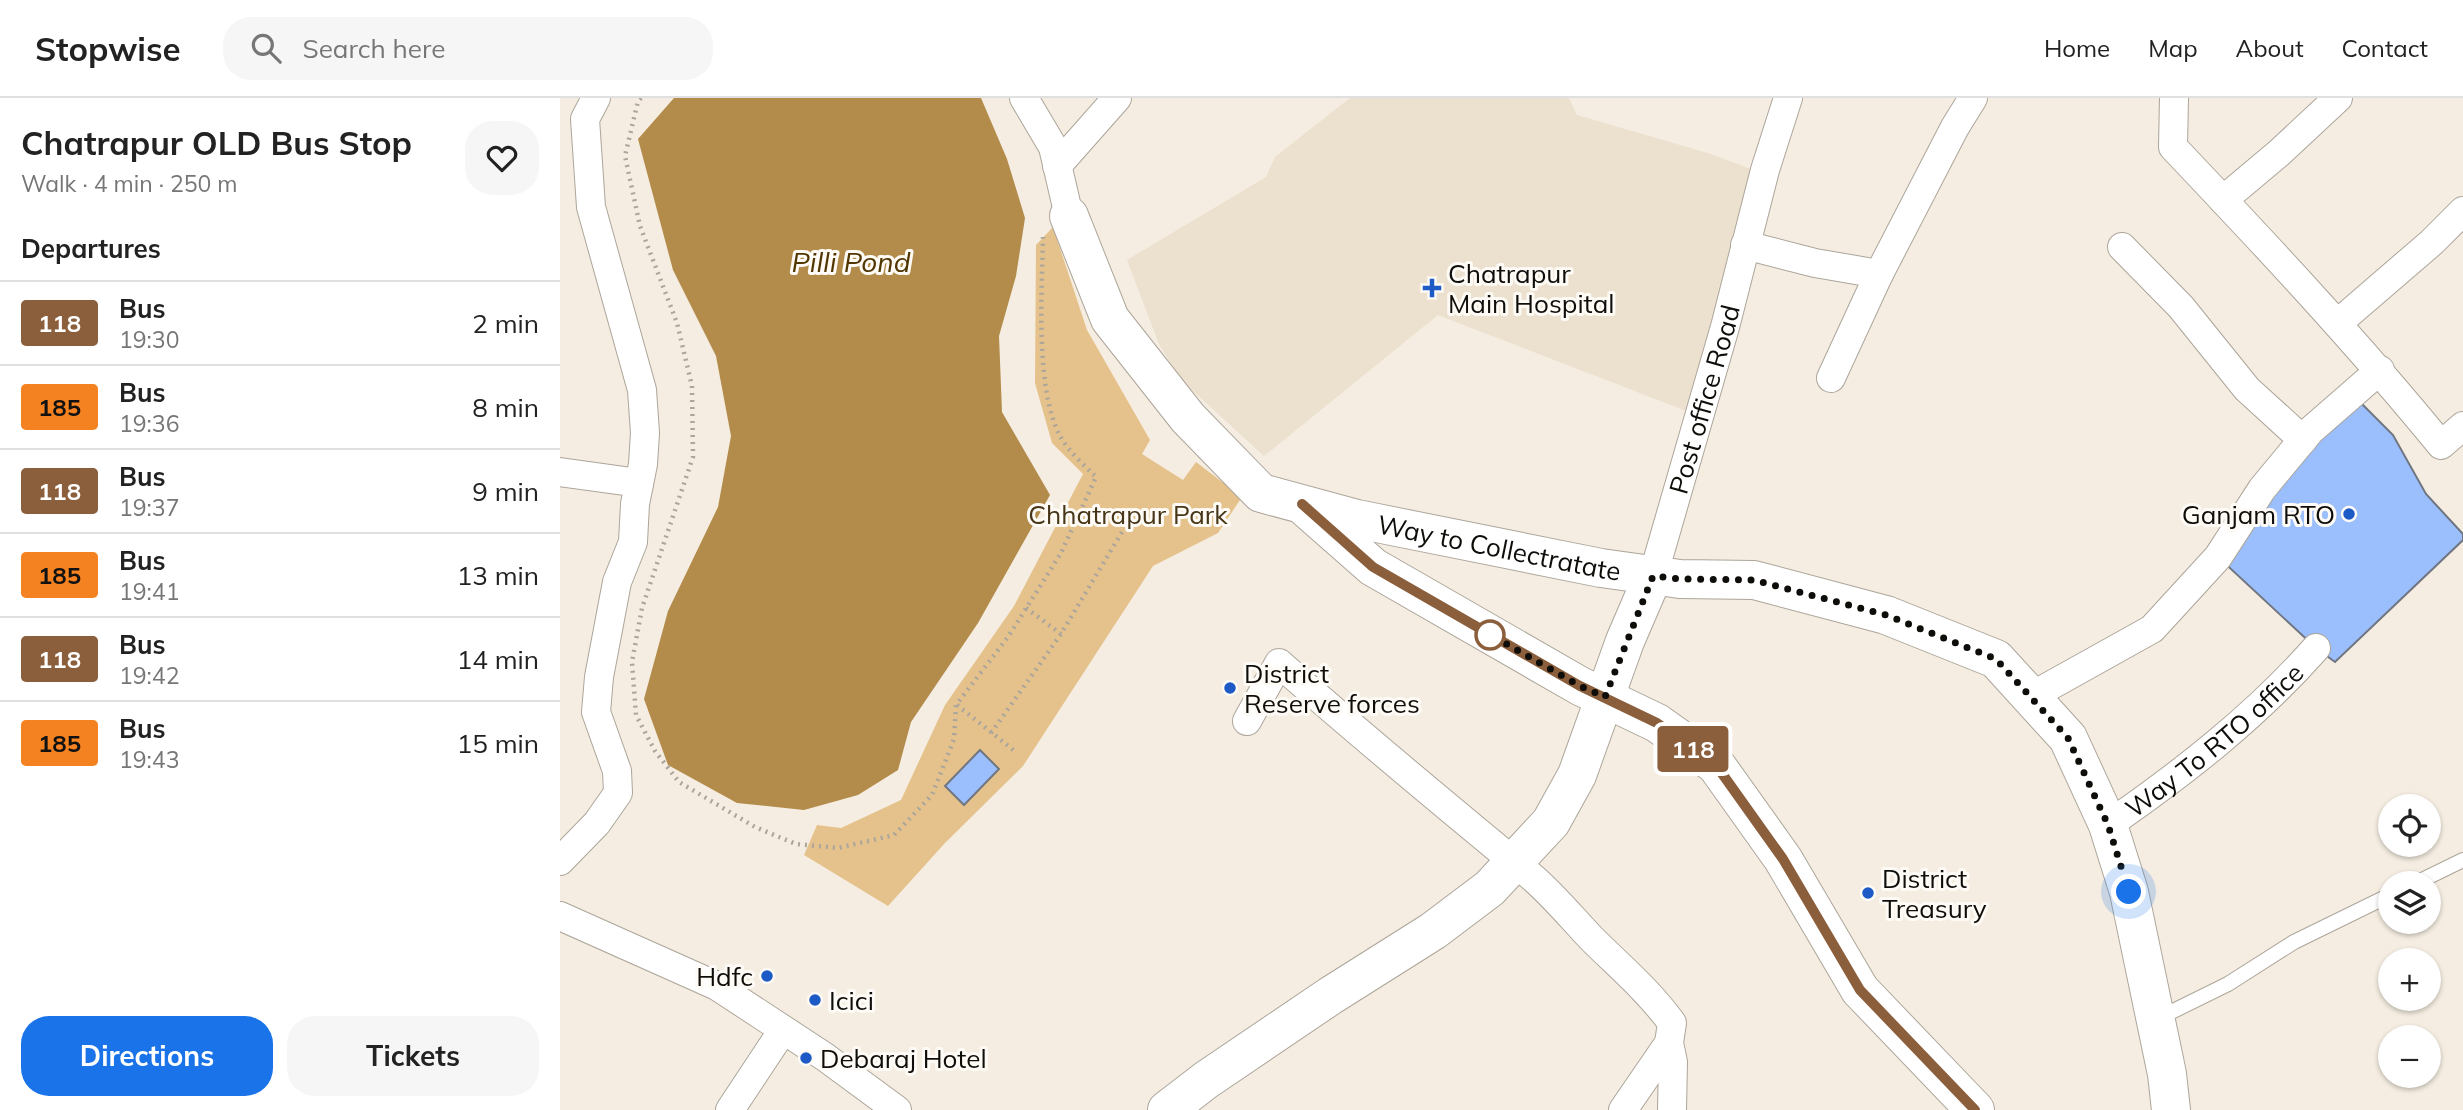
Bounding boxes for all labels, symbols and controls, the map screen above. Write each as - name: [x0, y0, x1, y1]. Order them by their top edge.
- search box: [223, 17, 713, 80]
- text: Stopwise: [35, 28, 181, 69]
- icon: search: [247, 29, 285, 67]
- text: Search here: [303, 32, 445, 65]
- text: Home: [2044, 33, 2110, 63]
- text: Map: [2148, 33, 2198, 63]
- text: About: [2236, 33, 2304, 63]
- text: Contact: [2342, 33, 2428, 63]
- button: heart: [465, 121, 539, 195]
- text: Chatrapur OLD Bus Stop: [21, 122, 412, 163]
- text: Walk · 4 min · 250 m: [21, 169, 238, 198]
- text: Departures: [21, 232, 161, 265]
- water label: Pilli Pond: [792, 244, 911, 279]
- place label: Chatrapur Main Hospital: [1448, 257, 1614, 320]
- marker: Chatrapur Main Hospital: [1422, 278, 1442, 298]
- text: Bus: [119, 292, 165, 325]
- street label: Post office Road: [1661, 301, 1747, 498]
- text: 2 min: [472, 307, 539, 340]
- text: 118: [38, 308, 81, 338]
- text: 19:30: [119, 325, 179, 354]
- text: Bus: [119, 376, 165, 409]
- text: 8 min: [472, 391, 539, 424]
- text: 185: [38, 392, 81, 422]
- text: 19:36: [119, 409, 179, 438]
- text: Bus: [119, 460, 165, 493]
- text: 9 min: [472, 475, 539, 508]
- text: 118: [38, 476, 81, 506]
- text: 19:37: [119, 493, 179, 522]
- park label: Chhatrapur Park: [1028, 498, 1228, 531]
- place label: Ganjam RTO: [2182, 498, 2335, 531]
- marker: Ganjam RTO: [2341, 506, 2357, 522]
- street label: Way to Collectratate: [1375, 507, 1623, 587]
- text: Bus: [119, 544, 165, 577]
- text: 13 min: [457, 559, 539, 592]
- text: 185: [38, 560, 81, 590]
- text: 19:41: [119, 577, 179, 606]
- unlabelled marker: [1475, 620, 1505, 650]
- text: Bus: [119, 628, 165, 661]
- text: 14 min: [457, 643, 539, 676]
- text: 118: [38, 644, 81, 674]
- street label: Way To RTO office: [2119, 656, 2310, 824]
- place label: District Reserve forces: [1244, 657, 1420, 720]
- text: 19:42: [119, 661, 179, 690]
- marker: District Reserve forces: [1222, 680, 1238, 696]
- text: Bus: [119, 712, 165, 745]
- line badge: 118: [1653, 726, 1733, 772]
- text: 15 min: [457, 727, 539, 760]
- text: 185: [38, 728, 81, 758]
- text: 118: [1671, 734, 1715, 764]
- text: 19:43: [119, 745, 179, 774]
- map controls: [2378, 794, 2441, 1088]
- button: locate: [2378, 794, 2441, 857]
- place label: District Treasury: [1882, 862, 1987, 925]
- button: layers: [2378, 871, 2441, 934]
- your location: [2111, 874, 2146, 909]
- marker: District Treasury: [1860, 885, 1876, 901]
- button: +: [2378, 948, 2441, 1011]
- place label: Hdfc: [696, 960, 753, 993]
- marker: Hdfc: [759, 968, 775, 984]
- place label: Icici: [829, 984, 874, 1017]
- marker: Icici: [807, 992, 823, 1008]
- button: Directions: [21, 1016, 273, 1096]
- button: Tickets: [287, 1016, 539, 1096]
- button: −: [2378, 1025, 2441, 1088]
- place label: Debaraj Hotel: [820, 1042, 987, 1075]
- marker: Debaraj Hotel: [798, 1050, 814, 1066]

